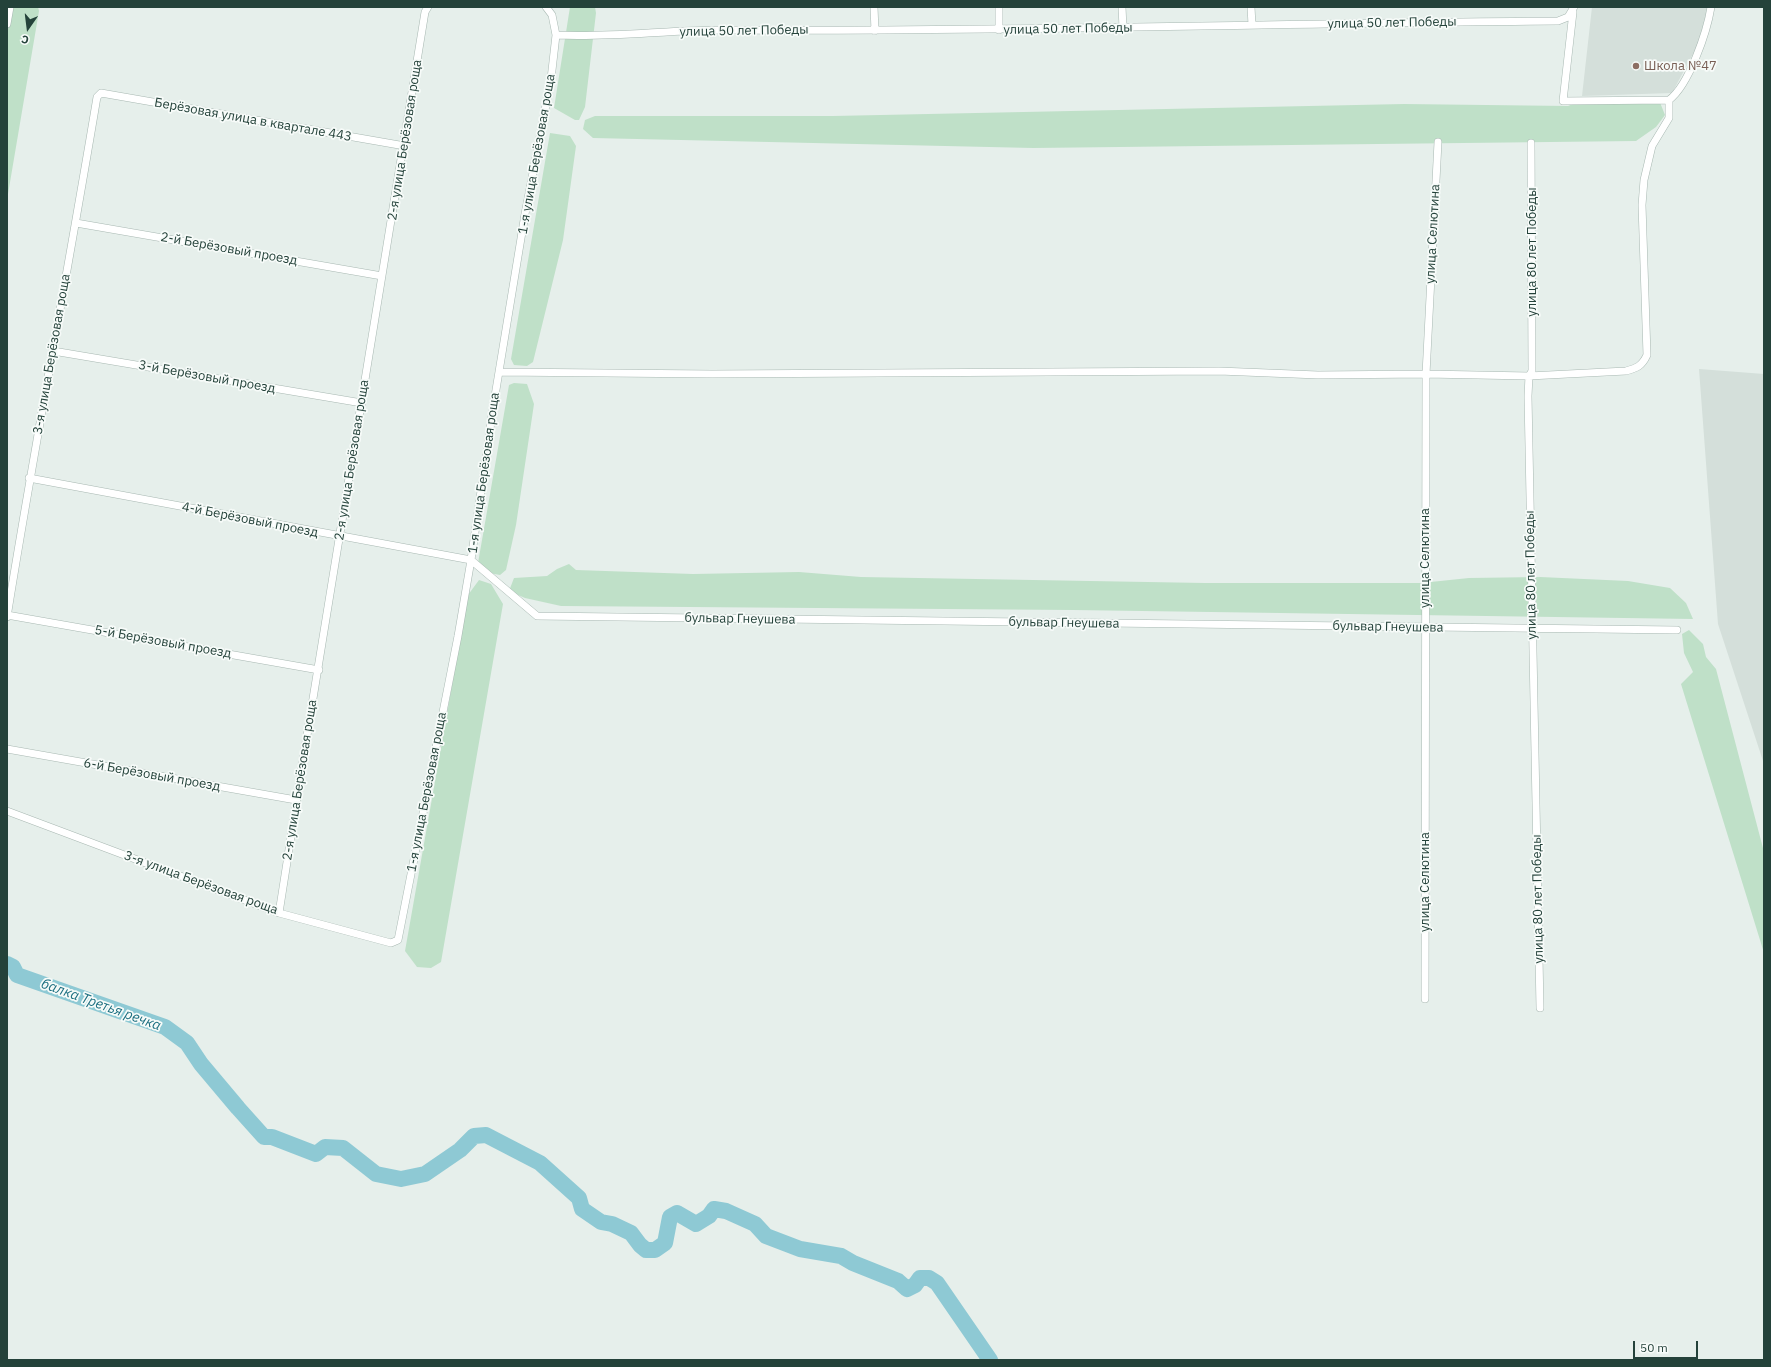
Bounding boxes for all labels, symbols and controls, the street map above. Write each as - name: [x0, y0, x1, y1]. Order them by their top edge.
- north arrow: [8, 8, 48, 48]
- street label: улица 50 лет Победы: [1327, 14, 1457, 32]
- street label: улица 50 лет Победы: [1003, 20, 1133, 38]
- street label: улица 50 лет Победы: [679, 22, 809, 40]
- text: С: [20, 32, 30, 47]
- street label: 2-я улица Берёзовая роща: [385, 58, 425, 222]
- place label: Школа №47: [1644, 58, 1717, 74]
- marker: Школа №47: [1631, 61, 1641, 71]
- street label: 1-я улица Берёзовая роща: [515, 73, 559, 235]
- street label: Берёзовая улица в квартале 443: [153, 95, 353, 145]
- street label: улица Селютина: [1423, 184, 1443, 284]
- street label: улица 80 лет Победы: [1524, 187, 1540, 317]
- street label: 2-й Берёзовый проезд: [159, 229, 299, 269]
- street label: 3-я улица Берёзовая роща: [30, 273, 74, 435]
- street label: 3-й Берёзовый проезд: [137, 357, 277, 397]
- street label: 2-я улица Берёзовая роща: [332, 378, 372, 542]
- street label: 1-я улица Берёзовая роща: [465, 391, 503, 555]
- street label: 4-й Берёзовый проезд: [180, 499, 320, 541]
- street label: улица Селютина: [1417, 508, 1433, 608]
- street label: улица 80 лет Победы: [1522, 510, 1540, 640]
- street label: бульвар Гнеушева: [684, 610, 796, 628]
- street label: бульвар Гнеушева: [1008, 614, 1120, 632]
- street label: бульвар Гнеушева: [1332, 618, 1444, 636]
- street label: 5-й Берёзовый проезд: [93, 622, 233, 662]
- street label: 2-я улица Берёзовая роща: [280, 698, 320, 862]
- street label: 1-я улица Берёзовая роща: [404, 711, 450, 873]
- street label: 6-й Берёзовый проезд: [82, 755, 222, 795]
- street label: улица Селютина: [1417, 832, 1433, 932]
- street label: улица 80 лет Победы: [1529, 834, 1547, 964]
- street label: 3-я улица Берёзовая роща: [122, 848, 280, 918]
- water label: балка Третья речка: [39, 976, 163, 1034]
- scale bar: [1635, 1333, 1700, 1359]
- text: 50 m: [1640, 1340, 1668, 1355]

